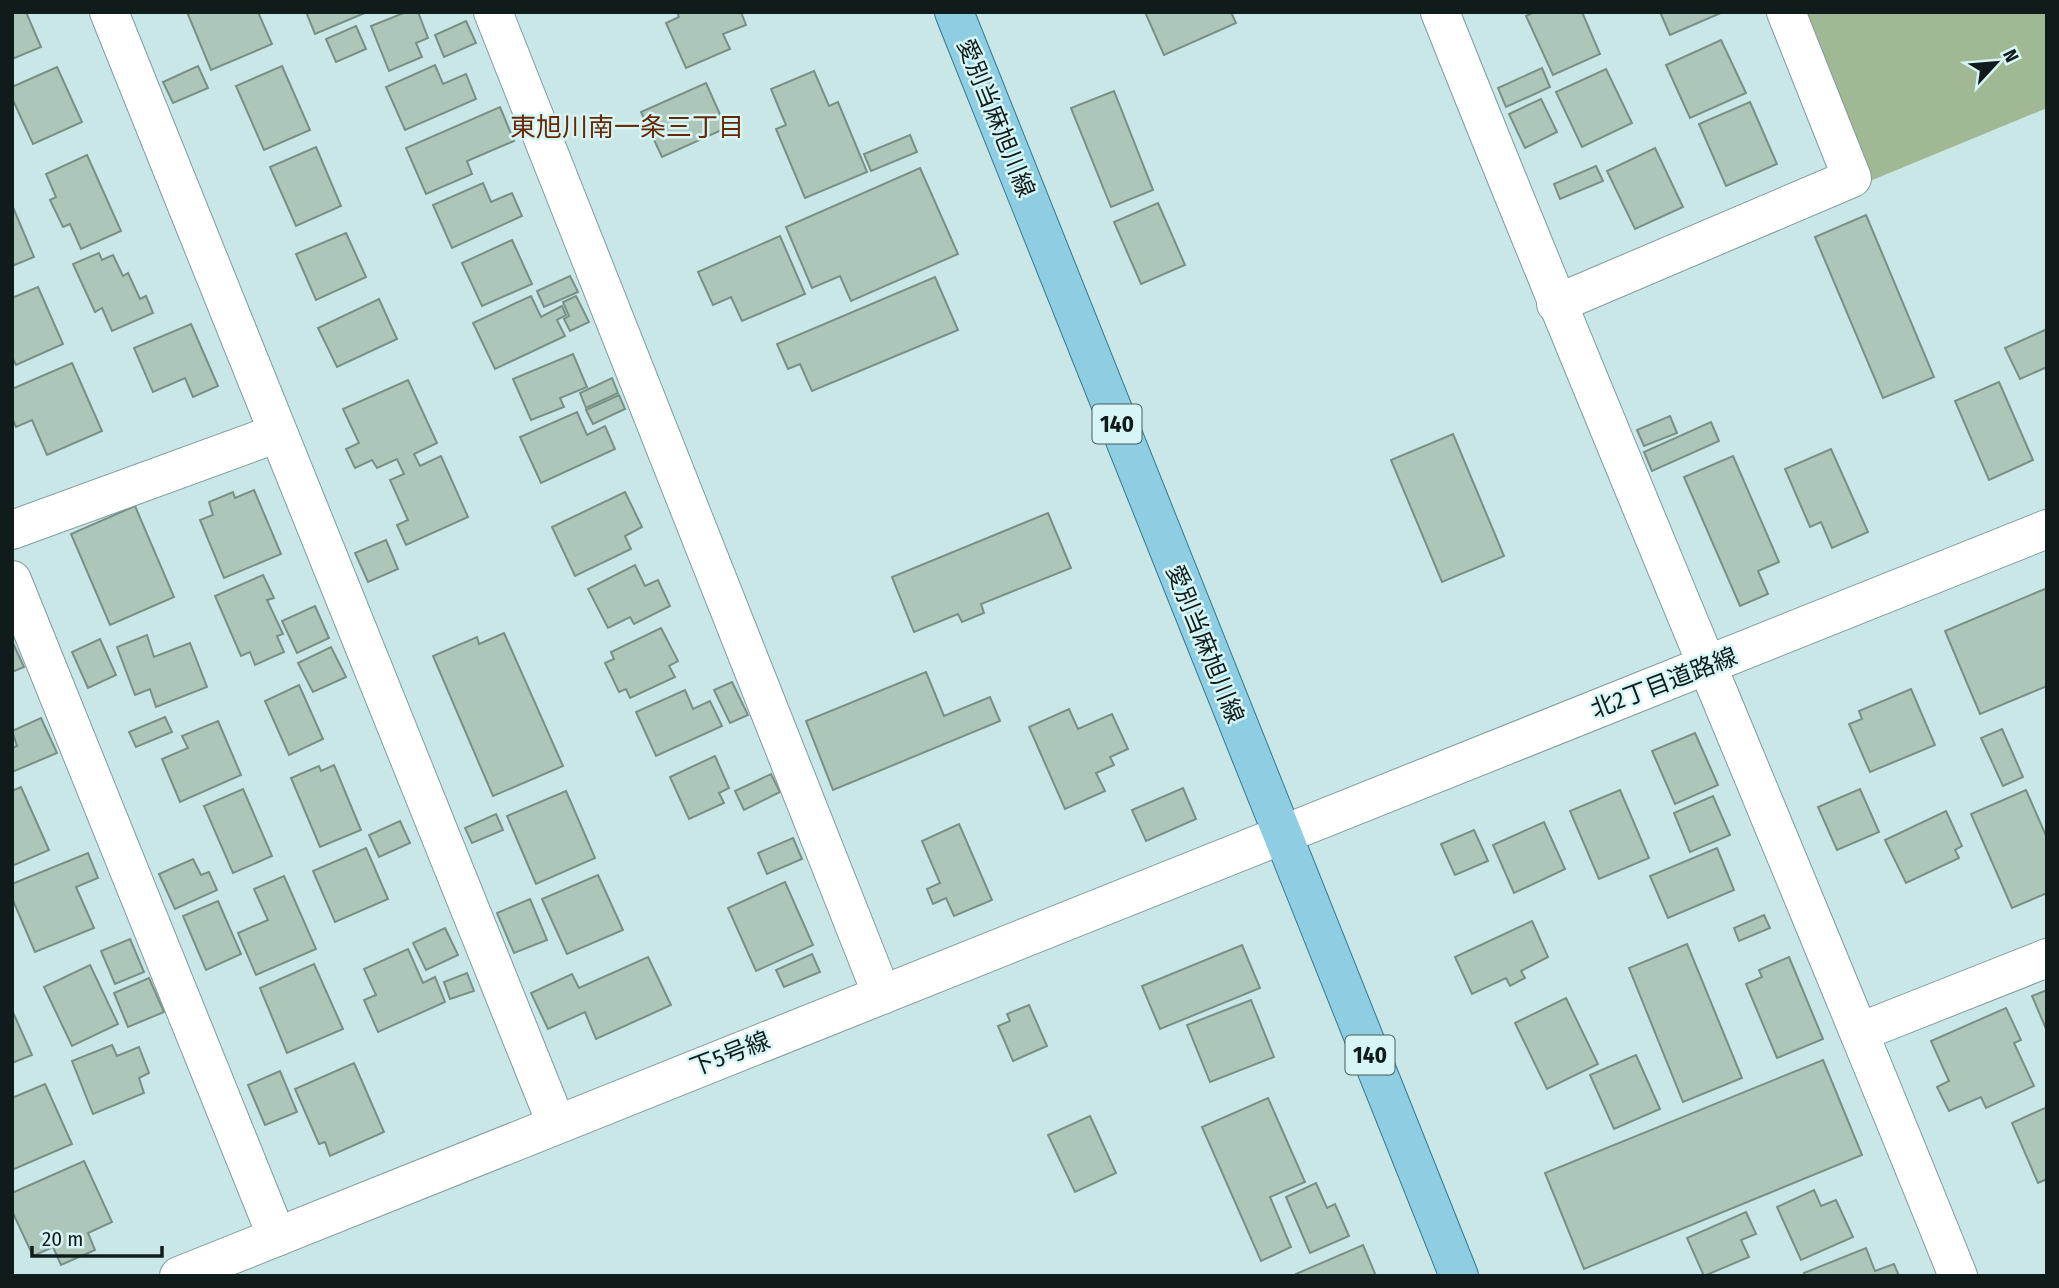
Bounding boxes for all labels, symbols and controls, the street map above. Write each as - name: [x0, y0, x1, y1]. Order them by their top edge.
- north arrow: [1961, 28, 2031, 98]
- street label: 愛別当麻旭川線: [952, 35, 1040, 201]
- text: N: [1998, 46, 2024, 66]
- district label: 東旭川南一条三丁目: [510, 112, 744, 143]
- road number: 140: [1092, 404, 1142, 444]
- street label: 愛別当麻旭川線: [1161, 561, 1249, 727]
- street label: 北2丁目道路線: [1587, 642, 1741, 724]
- street label: 下5号線: [686, 1026, 774, 1082]
- road number: 140: [1346, 1036, 1394, 1074]
- scale bar: [32, 1214, 161, 1258]
- text: 20 m: [42, 1226, 83, 1252]

